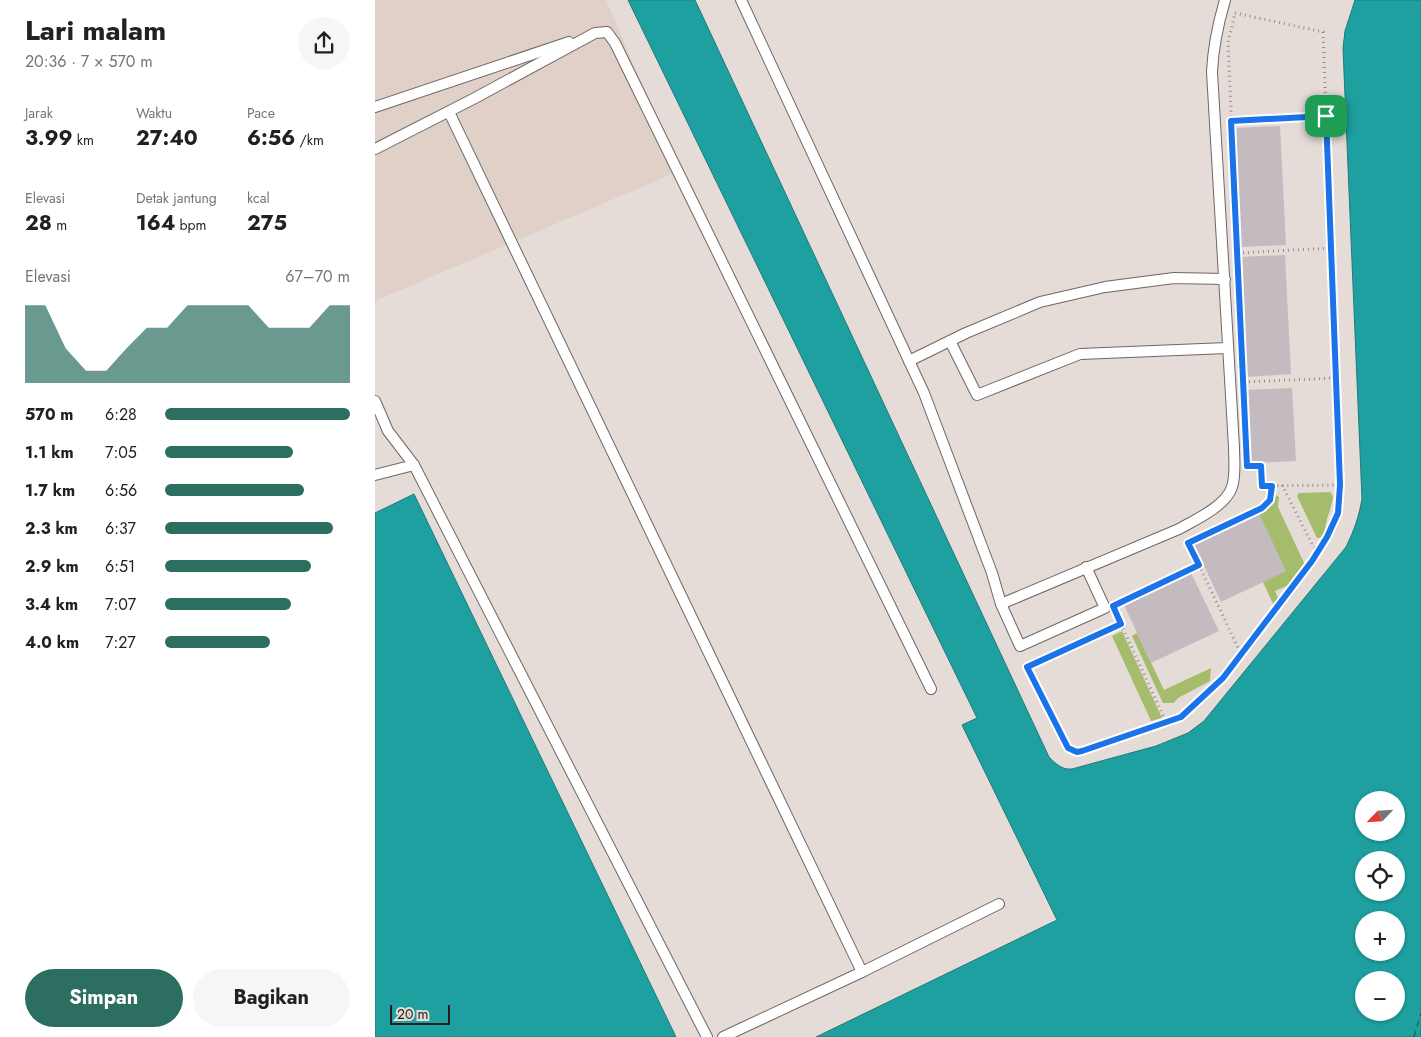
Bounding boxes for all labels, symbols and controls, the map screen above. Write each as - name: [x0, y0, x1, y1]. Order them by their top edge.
- text: Lari malam: [25, 10, 166, 51]
- button: share: [298, 17, 350, 69]
- text: 20:36 · 7 × 570 m: [25, 50, 153, 73]
- pin: [1305, 95, 1347, 137]
- icon: arrive: [1312, 102, 1340, 130]
- text: Jarak: [25, 103, 53, 123]
- text: Waktu: [136, 103, 172, 123]
- text: Pace: [247, 103, 275, 123]
- text: 3.99: [25, 123, 73, 153]
- text: 27:40: [136, 123, 198, 153]
- text: 6:56: [247, 123, 295, 153]
- text: km: [73, 130, 94, 150]
- text: /km: [295, 130, 324, 150]
- text: Elevasi: [25, 188, 65, 208]
- text: Detak jantung: [136, 188, 217, 208]
- text: kcal: [247, 188, 270, 208]
- text: 28: [25, 208, 52, 238]
- text: 164: [136, 208, 175, 238]
- text: 275: [247, 208, 287, 238]
- text: m: [52, 215, 67, 235]
- text: bpm: [175, 215, 207, 235]
- text: Elevasi: [25, 265, 71, 288]
- text: 67–70 m: [285, 265, 350, 288]
- text: 570 m: [25, 403, 73, 426]
- text: 6:28: [105, 403, 137, 426]
- text: 1.1 km: [25, 441, 74, 464]
- text: 7:05: [105, 441, 137, 464]
- text: 1.7 km: [25, 479, 75, 502]
- text: 6:56: [105, 479, 137, 502]
- text: 2.3 km: [25, 517, 78, 540]
- text: 6:37: [105, 517, 136, 540]
- text: 2.9 km: [25, 555, 79, 578]
- text: 6:51: [105, 555, 135, 578]
- text: 3.4 km: [25, 593, 78, 616]
- text: 7:07: [105, 593, 136, 616]
- text: 4.0 km: [25, 631, 79, 654]
- text: 7:27: [105, 631, 136, 654]
- north arrow: [1355, 791, 1405, 841]
- map controls: [1355, 791, 1405, 1021]
- button: locate: [1355, 851, 1405, 901]
- button: +: [1355, 911, 1405, 961]
- button: Simpan: [25, 969, 183, 1027]
- button: Bagikan: [193, 969, 350, 1027]
- button: −: [1355, 971, 1405, 1021]
- scale bar: [390, 1002, 450, 1025]
- text: 20 m: [397, 1004, 429, 1024]

